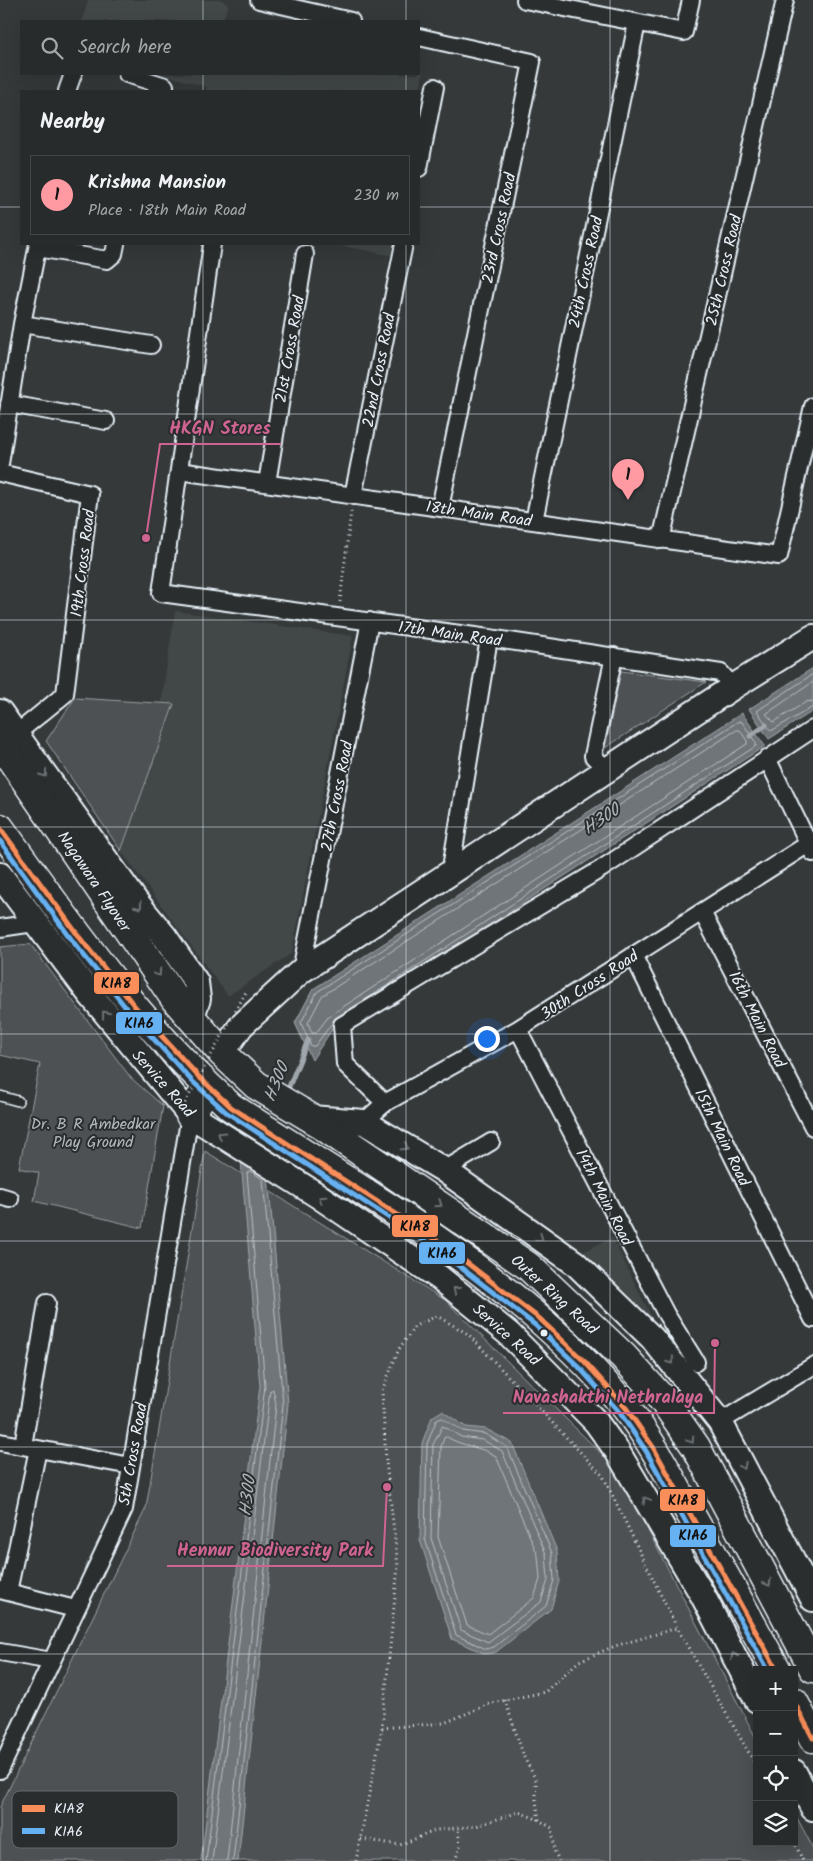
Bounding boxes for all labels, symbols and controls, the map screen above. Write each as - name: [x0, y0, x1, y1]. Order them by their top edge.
- search box: [20, 20, 420, 75]
- text: Search here: [78, 33, 172, 63]
- icon: search: [38, 34, 66, 62]
- text: Nearby: [40, 106, 105, 139]
- text: Krishna Mansion: [88, 168, 226, 198]
- street label: 23rd Cross Road: [476, 170, 524, 286]
- text: 1: [55, 183, 59, 208]
- text: 230 m: [353, 183, 399, 208]
- text: Place · 18th Main Road: [88, 198, 246, 223]
- street label: 25th Cross Road: [700, 211, 750, 328]
- street label: 24th Cross Road: [562, 213, 611, 330]
- street label: 21st Cross Road: [269, 293, 312, 405]
- street label: 22nd Cross Road: [356, 310, 403, 429]
- callout: HKGN Stores: [160, 411, 281, 444]
- text: HKGN Stores: [169, 415, 271, 444]
- pin: 1: [612, 459, 644, 500]
- street label: 18th Main Road: [424, 495, 534, 534]
- street label: 19th Cross Road: [64, 507, 103, 618]
- street label: 17th Main Road: [396, 615, 504, 654]
- street label: 27th Cross Road: [315, 738, 361, 854]
- one-way arrow: [38, 768, 47, 778]
- water label: H300: [577, 795, 629, 844]
- street label: Nagawara Flyover: [51, 826, 138, 939]
- one-way arrow: [134, 900, 142, 909]
- street label: 30th Cross Road: [536, 944, 645, 1026]
- one-way arrow: [152, 967, 161, 977]
- street label: 16th Main Road: [721, 967, 792, 1074]
- line badge: KIA8: [93, 971, 140, 995]
- text: KIA8: [101, 973, 132, 995]
- one-way arrow: [103, 1011, 111, 1020]
- line badge: KIA6: [115, 1011, 163, 1035]
- text: KIA6: [124, 1013, 154, 1035]
- your location: [474, 1026, 500, 1052]
- street label: Service Road: [125, 1044, 201, 1124]
- water label: H300: [256, 1056, 300, 1107]
- street label: 15th Main Road: [687, 1085, 757, 1192]
- park label: Dr. B R Ambedkar Play Ground: [31, 1112, 157, 1155]
- one-way arrow: [218, 1131, 227, 1141]
- one-way arrow: [400, 1141, 409, 1151]
- street label: 14th Main Road: [568, 1145, 639, 1251]
- one-way arrow: [318, 1196, 327, 1205]
- one-way arrow: [433, 1198, 442, 1207]
- line badge: KIA8: [391, 1214, 439, 1238]
- text: KIA8: [400, 1216, 431, 1238]
- one-way arrow: [534, 1233, 543, 1241]
- line badge: KIA6: [418, 1241, 466, 1265]
- text: KIA6: [427, 1243, 457, 1265]
- street label: Outer Ring Road: [505, 1249, 604, 1342]
- one-way arrow: [453, 1288, 462, 1296]
- street label: Service Road: [466, 1298, 546, 1373]
- unlabelled marker: [539, 1328, 549, 1338]
- one-way arrow: [665, 1355, 673, 1364]
- callout: Navashakthi Nethralaya: [503, 1380, 714, 1413]
- text: Navashakthi Nethralaya: [513, 1384, 703, 1413]
- street label: 5th Cross Road: [112, 1400, 155, 1508]
- one-way arrow: [685, 1434, 694, 1444]
- one-way arrow: [737, 1460, 747, 1469]
- water label: H300: [232, 1471, 266, 1518]
- line badge: KIA8: [659, 1488, 706, 1512]
- text: KIA8: [668, 1490, 699, 1512]
- one-way arrow: [642, 1496, 652, 1505]
- line badge: KIA6: [669, 1524, 717, 1548]
- text: KIA6: [678, 1525, 708, 1547]
- callout: Hennur Biodiversity Park: [167, 1533, 383, 1566]
- text: Hennur Biodiversity Park: [177, 1537, 374, 1566]
- one-way arrow: [762, 1578, 772, 1587]
- one-way arrow: [730, 1653, 740, 1662]
- map controls: [753, 1666, 798, 1846]
- button: +: [753, 1666, 798, 1711]
- button: −: [753, 1711, 798, 1756]
- button: locate: [753, 1756, 798, 1801]
- legend: [12, 1791, 178, 1848]
- text: KIA8: [54, 1798, 84, 1820]
- button: layers: [753, 1801, 798, 1846]
- text: KIA6: [54, 1821, 83, 1843]

